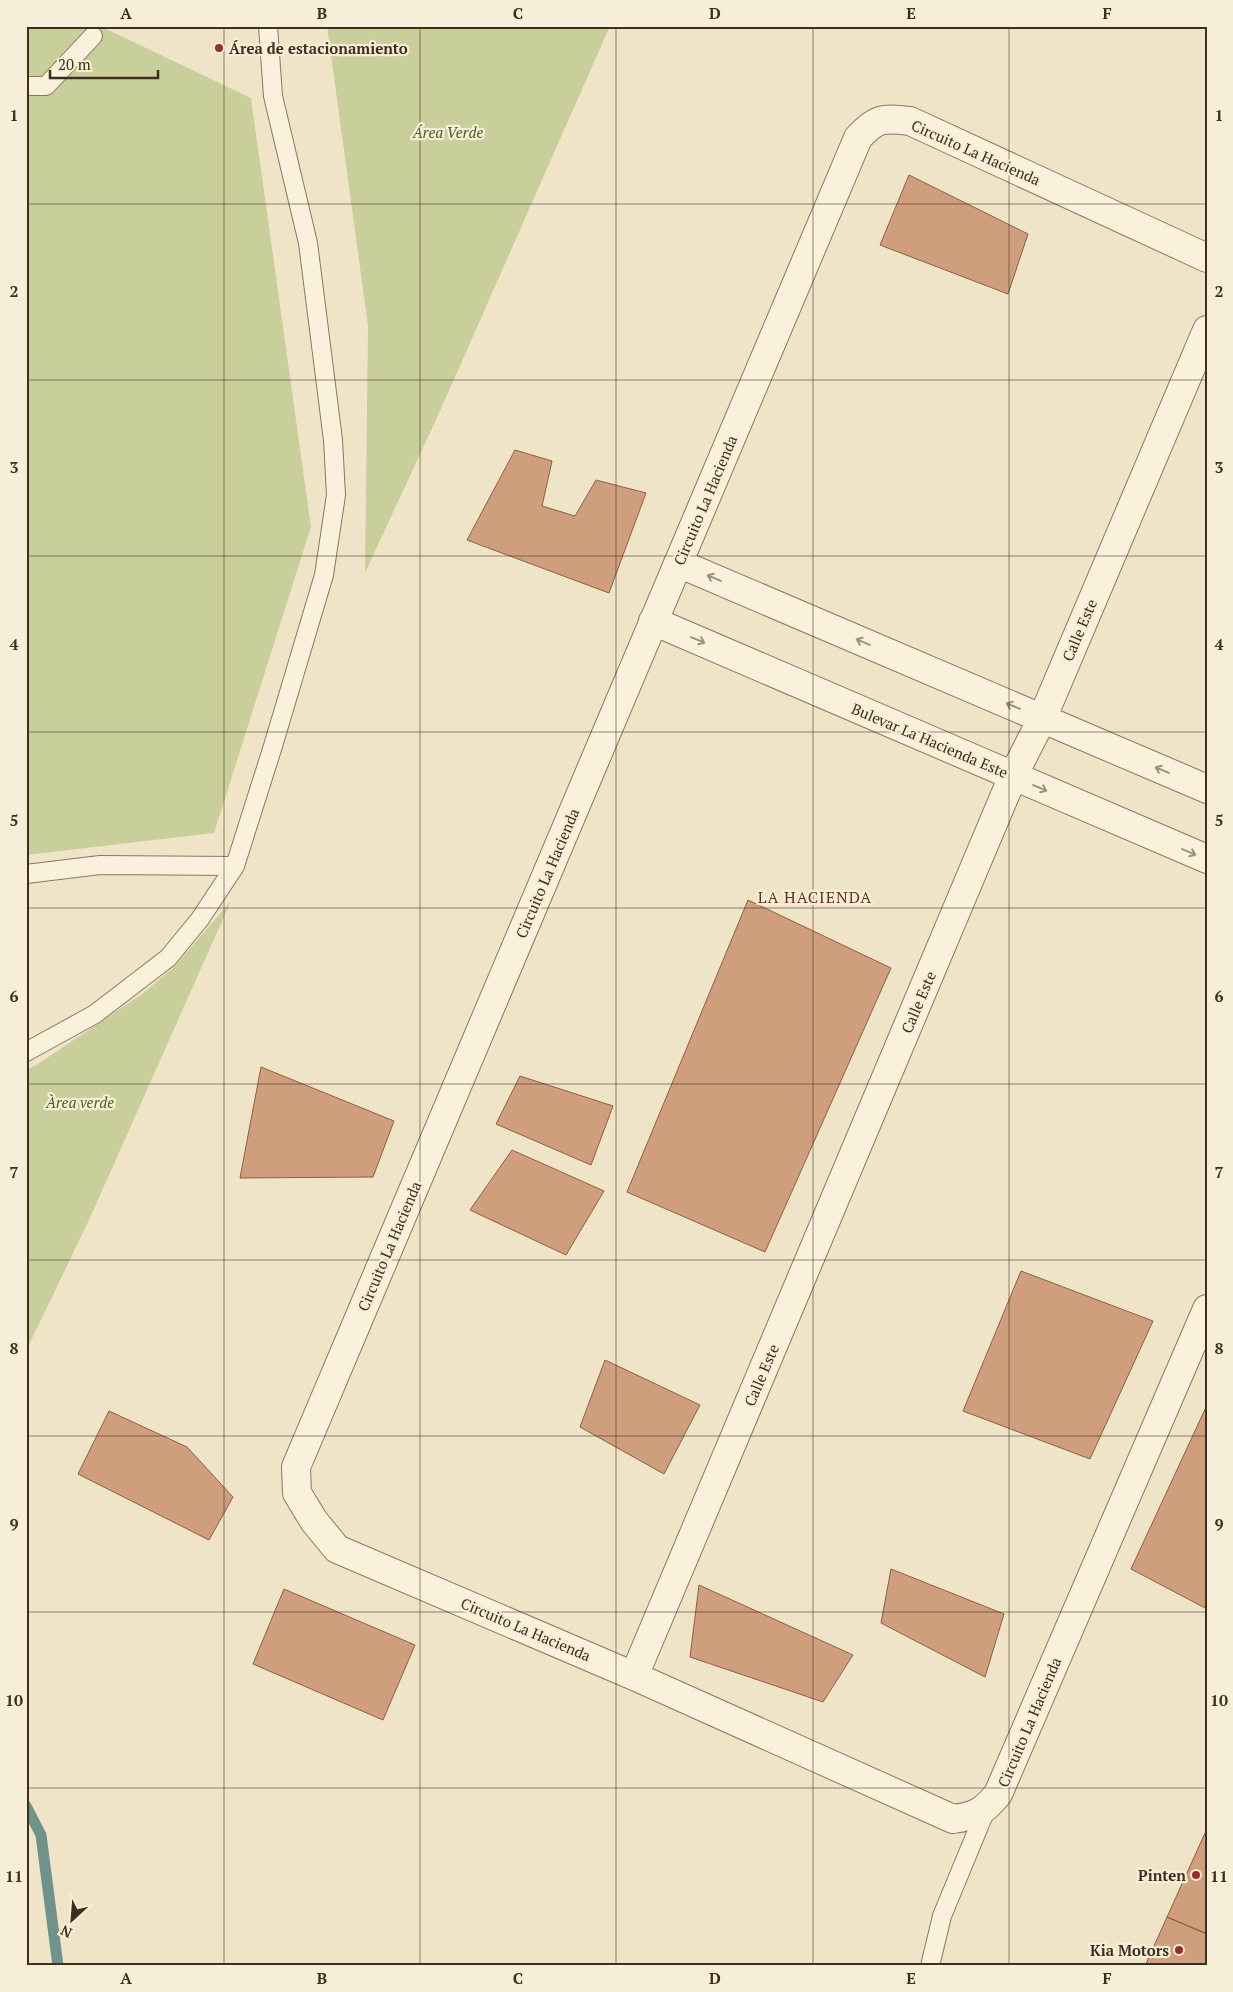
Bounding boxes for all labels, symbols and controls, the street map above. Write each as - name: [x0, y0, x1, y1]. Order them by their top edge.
- text: A: [120, 2, 132, 24]
- text: B: [317, 2, 327, 24]
- text: C: [513, 2, 523, 24]
- text: D: [709, 2, 721, 24]
- text: E: [906, 2, 916, 24]
- text: F: [1102, 2, 1112, 24]
- place label: Área de estacionamiento: [229, 38, 408, 58]
- marker: Área de estacionamiento: [213, 42, 225, 54]
- scale bar: [50, 48, 158, 80]
- text: 20 m: [58, 54, 91, 74]
- text: 1: [9, 104, 19, 126]
- text: 1: [1214, 104, 1224, 126]
- street label: Circuito La Hacienda: [908, 115, 1044, 190]
- park label: Área Verde: [412, 122, 483, 142]
- text: 2: [9, 280, 19, 302]
- text: 2: [1214, 280, 1224, 302]
- street label: Circuito La Hacienda: [669, 432, 742, 568]
- text: 3: [9, 456, 19, 478]
- text: 3: [1214, 456, 1224, 478]
- one-way arrow: [707, 573, 722, 583]
- street label: Calle Este: [1057, 596, 1101, 664]
- text: 4: [9, 633, 19, 655]
- text: 4: [1214, 633, 1224, 655]
- one-way arrow: [690, 636, 705, 646]
- one-way arrow: [856, 637, 871, 647]
- street label: Bulevar La Hacienda Este: [849, 698, 1011, 782]
- one-way arrow: [1005, 701, 1020, 710]
- one-way arrow: [1155, 765, 1170, 775]
- one-way arrow: [1032, 783, 1047, 793]
- street label: Circuito La Hacienda: [511, 805, 584, 941]
- text: 5: [9, 809, 19, 831]
- text: 5: [1214, 809, 1224, 831]
- one-way arrow: [1181, 848, 1197, 857]
- district label: LA HACIENDA: [758, 886, 872, 908]
- street label: Calle Este: [896, 968, 940, 1036]
- text: 6: [9, 985, 19, 1007]
- text: 6: [1214, 985, 1224, 1007]
- park label: Àrea verde: [45, 1092, 114, 1112]
- text: 7: [9, 1161, 19, 1183]
- text: 7: [1214, 1161, 1224, 1183]
- street label: Circuito La Hacienda: [353, 1178, 426, 1314]
- text: 8: [9, 1337, 19, 1359]
- text: 8: [1214, 1337, 1224, 1359]
- street label: Calle Este: [739, 1341, 783, 1409]
- text: 9: [9, 1513, 19, 1535]
- text: 9: [1214, 1513, 1224, 1535]
- street label: Circuito La Hacienda: [458, 1593, 594, 1666]
- street label: Circuito La Hacienda: [993, 1654, 1066, 1790]
- text: 10: [5, 1689, 23, 1711]
- text: 10: [1210, 1689, 1228, 1711]
- text: 11: [5, 1865, 23, 1887]
- place label: Pinten: [1138, 1865, 1186, 1885]
- text: 11: [1210, 1865, 1228, 1887]
- marker: Pinten: [1190, 1869, 1202, 1881]
- north arrow: [48, 1894, 98, 1944]
- text: N: [57, 1921, 75, 1943]
- place label: Kia Motors: [1090, 1940, 1169, 1960]
- marker: Kia Motors: [1173, 1944, 1185, 1956]
- text: A: [120, 1967, 132, 1989]
- text: B: [317, 1967, 327, 1989]
- text: C: [513, 1967, 523, 1989]
- text: D: [709, 1967, 721, 1989]
- text: E: [906, 1967, 916, 1989]
- text: F: [1102, 1967, 1112, 1989]

